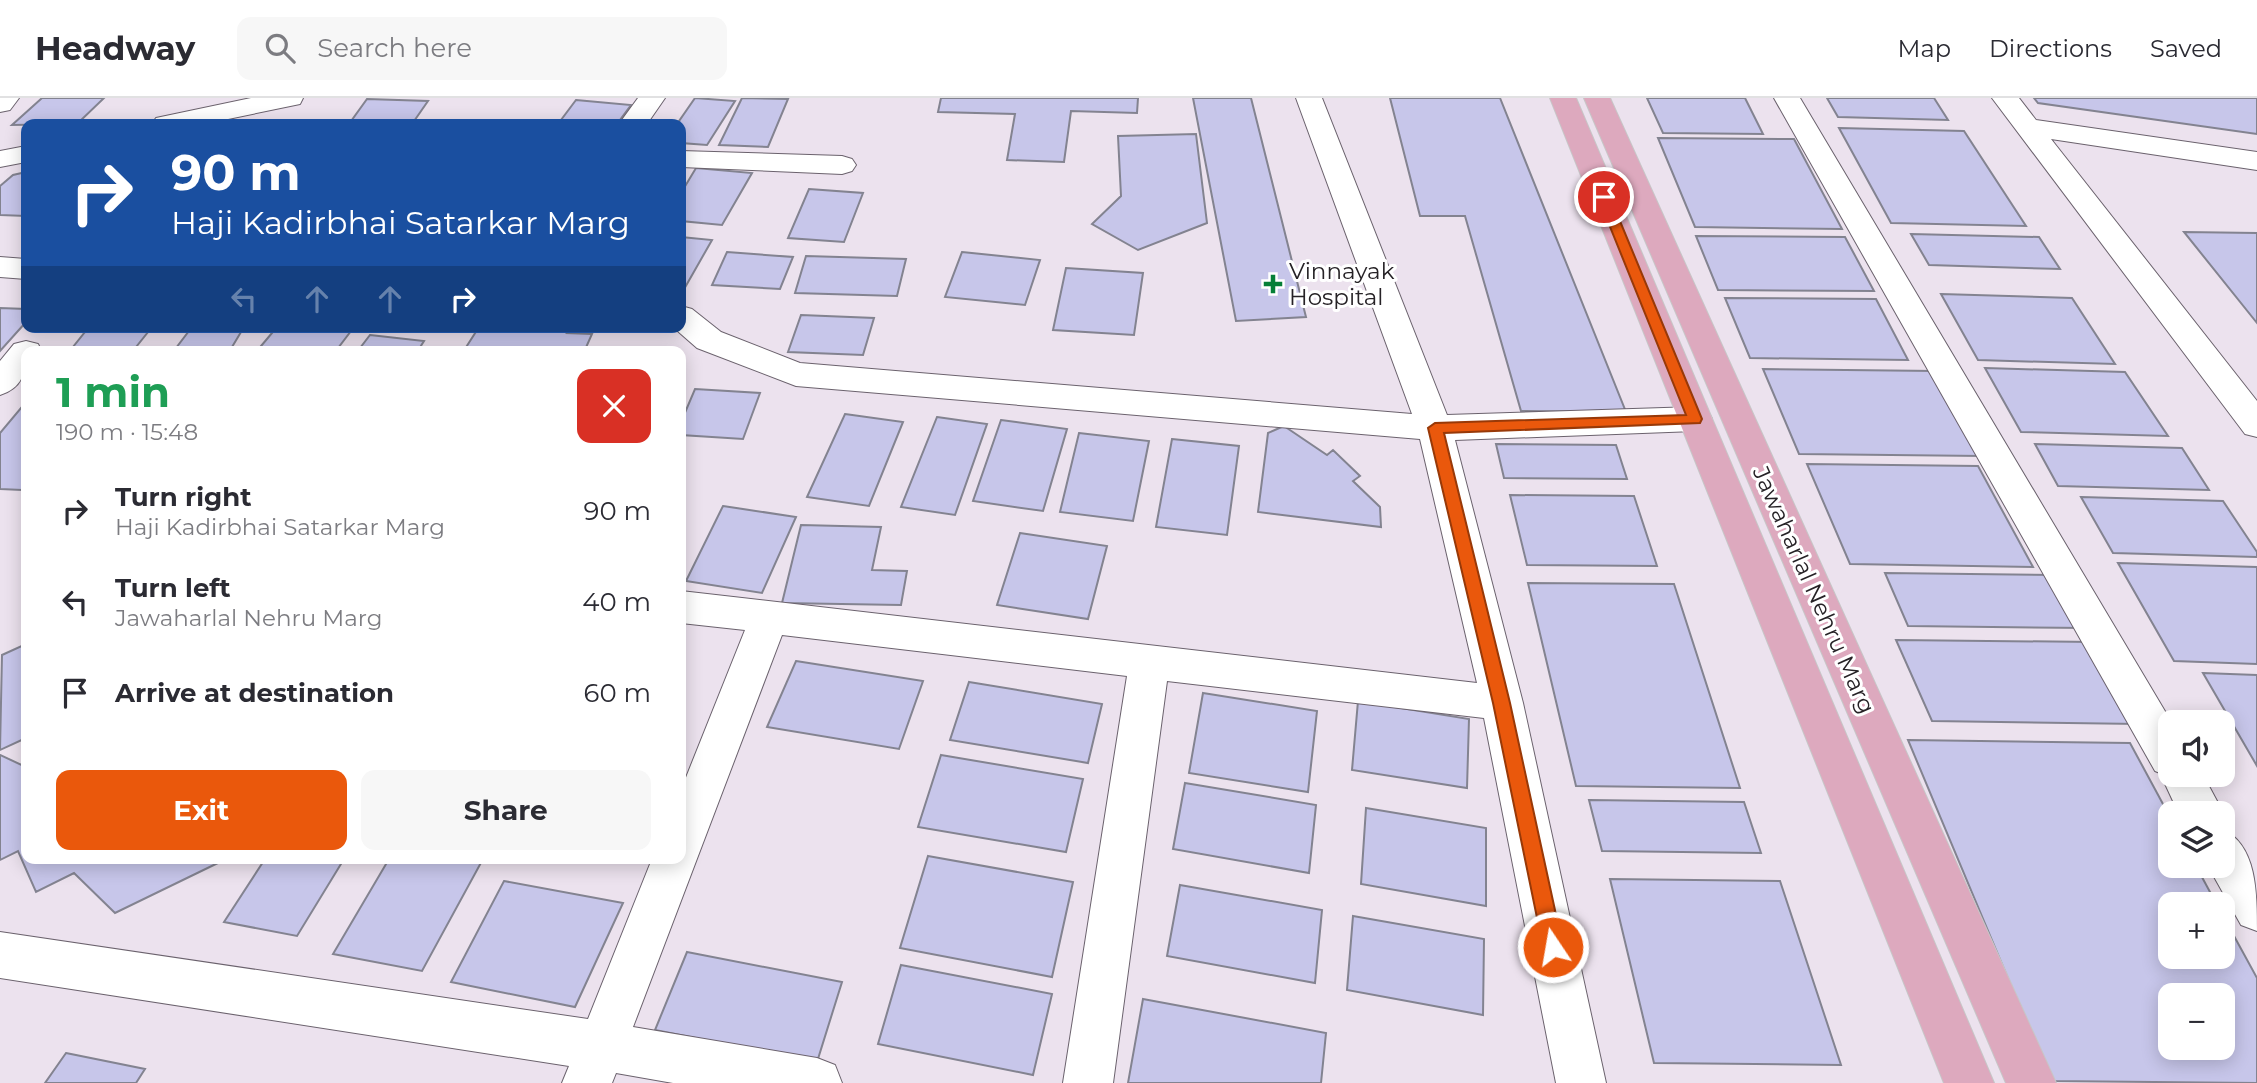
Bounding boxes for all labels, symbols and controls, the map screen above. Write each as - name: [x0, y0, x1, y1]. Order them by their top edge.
- search box: [237, 17, 727, 80]
- text: Headway: [35, 28, 195, 68]
- icon: search: [261, 29, 299, 67]
- text: Search here: [317, 32, 472, 64]
- text: Map: [1898, 34, 1951, 63]
- text: Directions: [1989, 34, 2112, 63]
- text: Saved: [2150, 34, 2222, 63]
- text: 90 m: [171, 143, 301, 202]
- icon: right: [56, 147, 147, 238]
- pin: [1574, 167, 1634, 227]
- icon: arrive: [1585, 178, 1623, 216]
- text: Haji Kadirbhai Satarkar Marg: [171, 203, 630, 242]
- place label: Vinnayak Hospital: [1289, 257, 1395, 311]
- marker: Vinnayak Hospital: [1263, 274, 1283, 294]
- icon: left: [225, 280, 263, 318]
- icon: ahead: [298, 280, 336, 318]
- icon: ahead: [371, 280, 409, 318]
- icon: right: [444, 280, 482, 318]
- text: 1 min: [56, 366, 170, 418]
- button: close: [577, 369, 651, 443]
- text: 190 m · 15:48: [56, 418, 198, 446]
- street label: Jawaharlal Nehru Marg: [1746, 461, 1881, 718]
- text: Turn right: [115, 481, 251, 513]
- icon: right: [56, 492, 94, 530]
- text: 90 m: [584, 495, 651, 527]
- text: Haji Kadirbhai Satarkar Marg: [115, 513, 445, 541]
- text: Turn left: [115, 572, 231, 604]
- icon: left: [56, 583, 94, 621]
- text: 40 m: [582, 586, 651, 618]
- text: Jawaharlal Nehru Marg: [115, 604, 382, 632]
- icon: arrive: [56, 674, 94, 712]
- text: Arrive at destination: [115, 677, 394, 709]
- text: 60 m: [584, 677, 651, 709]
- map controls: [2158, 710, 2235, 1060]
- button: sound: [2158, 710, 2235, 787]
- button: Exit: [56, 770, 347, 850]
- button: Share: [361, 770, 651, 850]
- button: layers: [2158, 801, 2235, 878]
- button: +: [2158, 892, 2235, 969]
- position arrow: [1516, 910, 1590, 984]
- button: −: [2158, 983, 2235, 1060]

